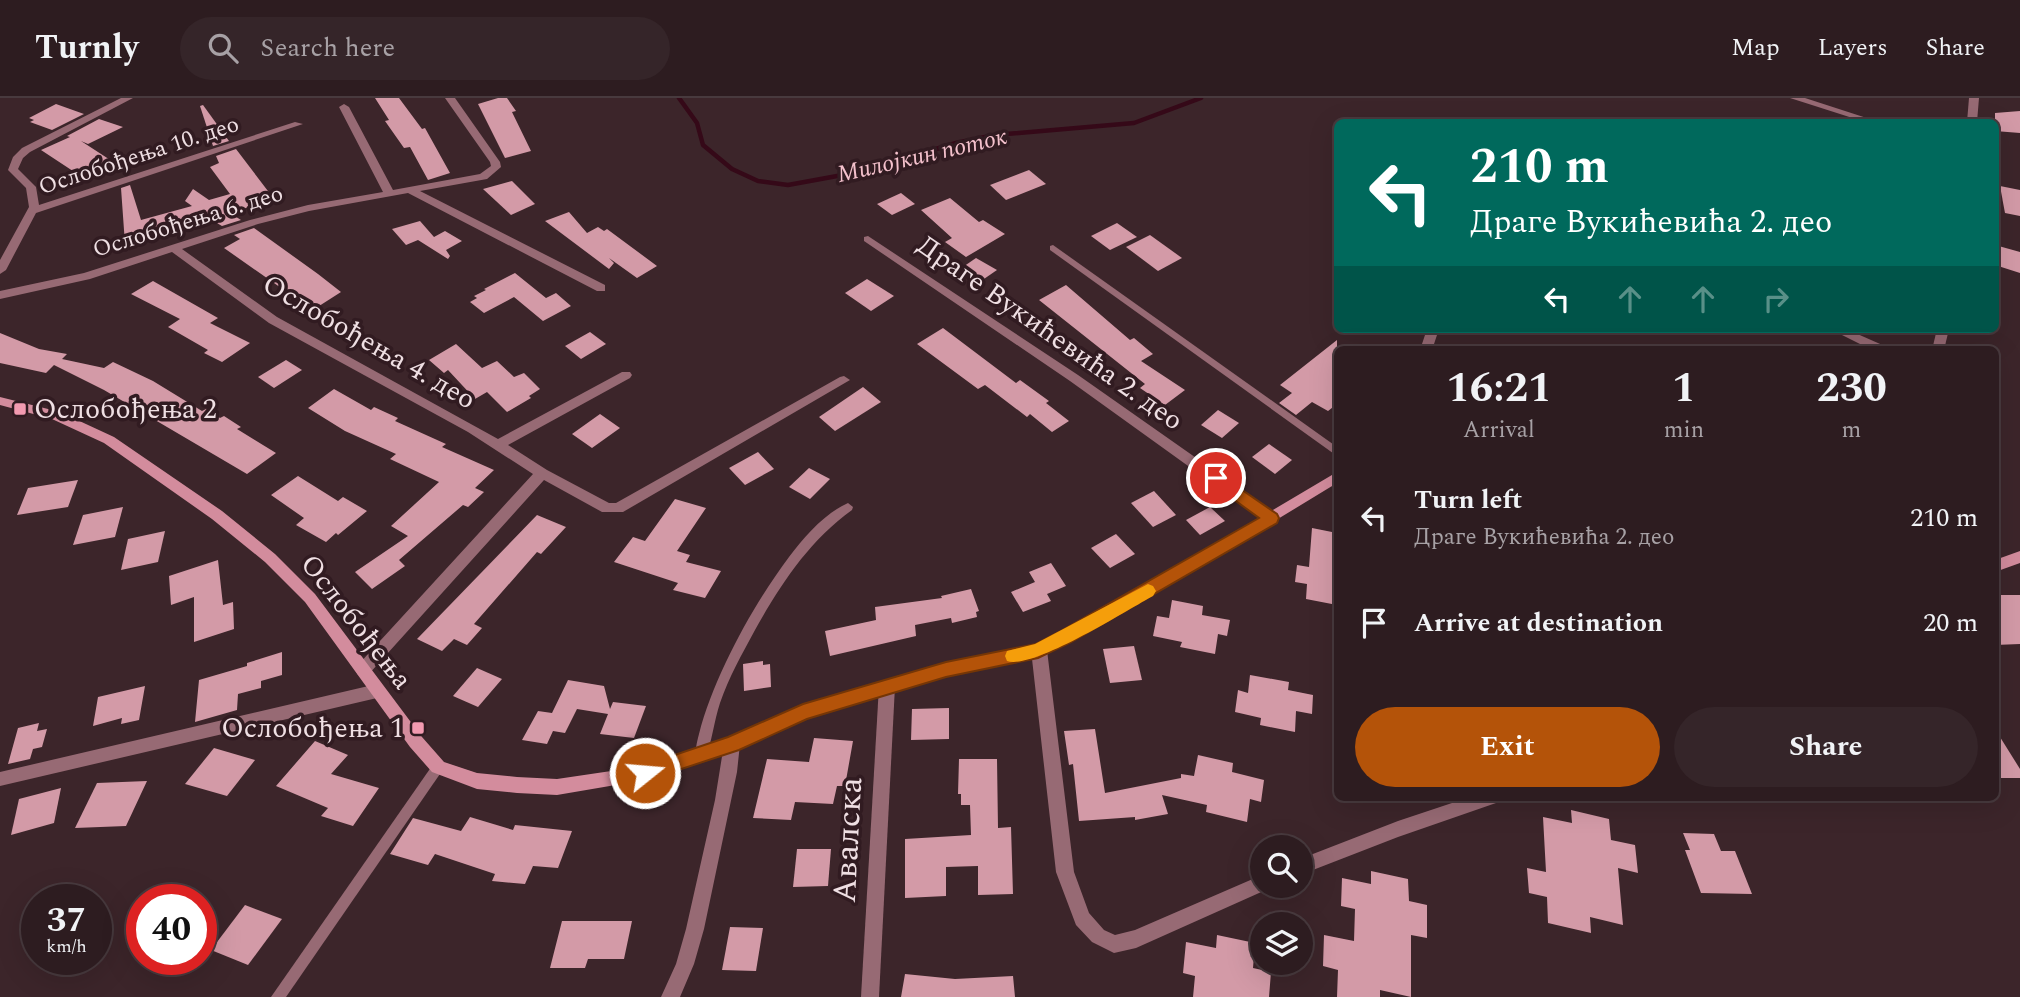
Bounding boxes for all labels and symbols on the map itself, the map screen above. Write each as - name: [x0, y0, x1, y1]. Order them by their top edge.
- street label: Ослобођења 10. део: [34, 107, 244, 205]
- water label: Милојкин поток: [833, 119, 1011, 193]
- street label: Ослобођења 6. део: [88, 176, 288, 268]
- street label: Драге Вукићевића 2. део: [908, 225, 1192, 441]
- street label: Ослобођења 4. део: [254, 263, 484, 421]
- place label: Ослобођења 2: [34, 388, 217, 431]
- marker: Ослобођења 2: [12, 401, 28, 417]
- pin: [1186, 448, 1246, 508]
- street label: Ослобођења: [289, 545, 423, 699]
- place label: Ослобођења 1: [221, 707, 404, 750]
- marker: Ослобођења 1: [410, 720, 426, 736]
- position arrow: [608, 736, 682, 810]
- street label: Авалска: [820, 776, 876, 904]
- speed limit sign: 40: [126, 884, 217, 975]

